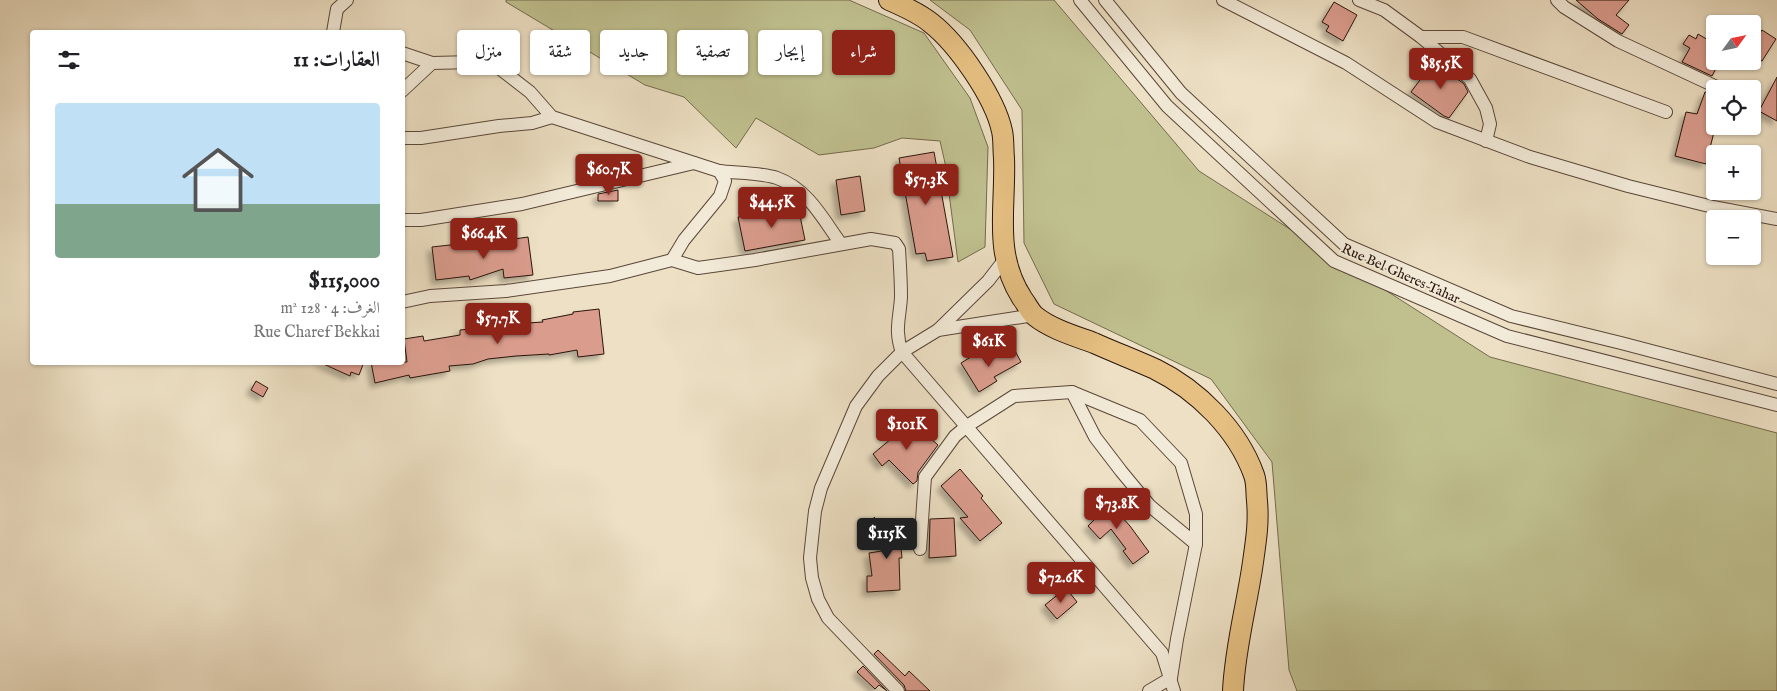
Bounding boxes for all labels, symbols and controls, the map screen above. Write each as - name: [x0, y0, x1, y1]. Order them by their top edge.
- north arrow: [1706, 15, 1761, 70]
- map controls: [1706, 15, 1761, 265]
- chip: منزل: [457, 30, 520, 75]
- chip: شقة: [530, 30, 590, 75]
- chip: جديد: [600, 30, 667, 75]
- chip: تصفية: [677, 30, 748, 75]
- chip: إيجار: [758, 30, 822, 75]
- chip: شراء: [832, 30, 895, 75]
- icon: filters: [55, 46, 83, 74]
- text: العقارات: 11: [293, 47, 380, 74]
- pin: $85.5K: [1400, 48, 1482, 90]
- text: $85.5K: [1420, 54, 1462, 74]
- button: locate: [1706, 80, 1761, 135]
- icon: home: [173, 135, 263, 225]
- button: +: [1706, 145, 1761, 200]
- pin: $60.7K: [568, 154, 650, 196]
- text: $60.7K: [586, 160, 632, 180]
- pin: $57.3K: [885, 164, 967, 206]
- text: $57.3K: [904, 170, 948, 190]
- pin: $44.5K: [731, 186, 813, 229]
- text: $44.5K: [749, 193, 795, 213]
- button: −: [1706, 210, 1761, 265]
- pin: $66.4K: [443, 218, 525, 260]
- text: $66.4K: [461, 224, 507, 244]
- street label: Rue Bel Gheres Tahar: [1338, 240, 1463, 308]
- text: $115,000: [309, 268, 380, 295]
- text: الغرف: 4 · 128 m²: [281, 299, 380, 319]
- pin: $57.7K: [457, 302, 539, 345]
- text: $57.7K: [476, 309, 520, 329]
- text: Rue Charef Bekkai: [253, 323, 380, 343]
- pin: $61K: [959, 326, 1019, 368]
- text: $61K: [972, 332, 1006, 352]
- pin: $101K: [872, 408, 942, 451]
- text: $101K: [887, 415, 927, 435]
- pin: $73.8K: [1076, 488, 1158, 530]
- text: $73.8K: [1095, 494, 1139, 514]
- pin: $115K: [852, 518, 922, 560]
- text: $115K: [868, 524, 906, 544]
- pin: $72.6K: [1020, 562, 1102, 604]
- text: $72.6K: [1038, 568, 1084, 588]

